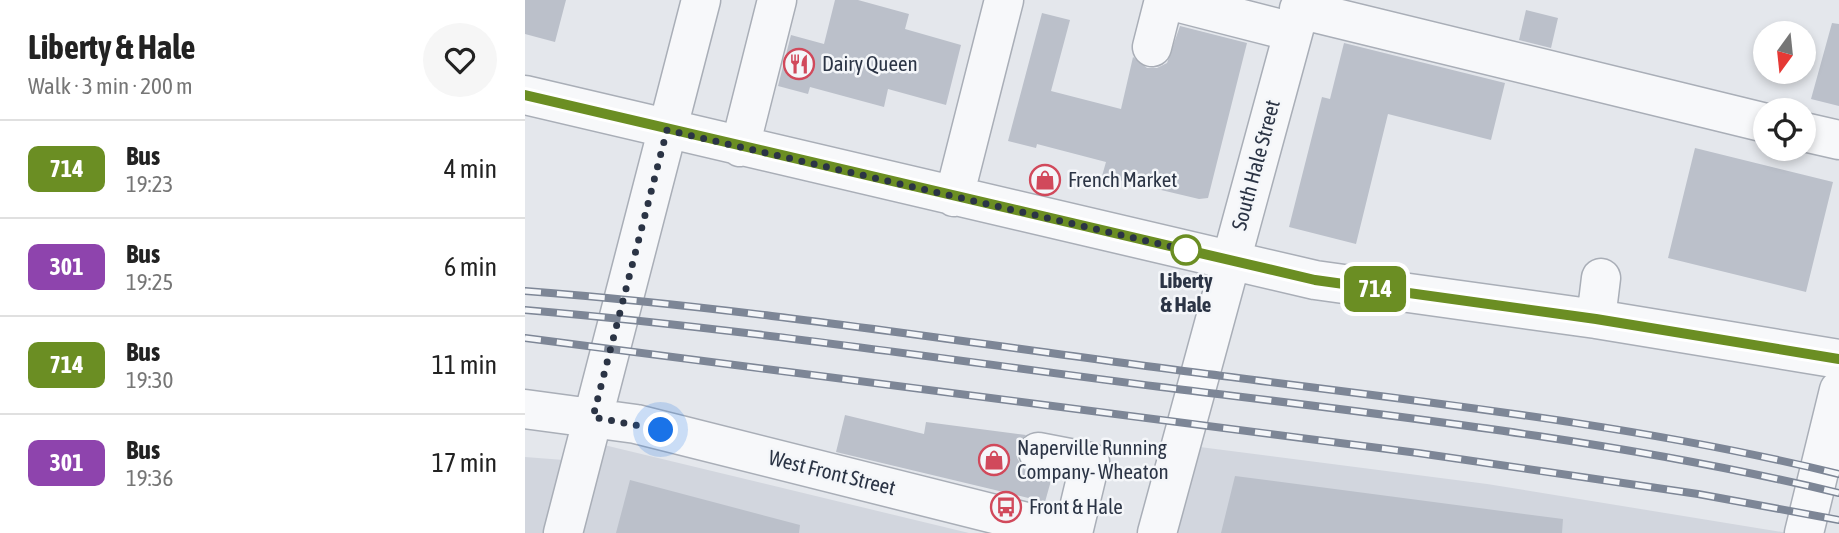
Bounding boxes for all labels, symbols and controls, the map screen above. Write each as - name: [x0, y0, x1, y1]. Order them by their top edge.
- north arrow: [1753, 21, 1817, 84]
- map controls: [1753, 21, 1816, 161]
- button: heart: [423, 23, 497, 97]
- text: Liberty & Hale: [28, 28, 196, 66]
- restaurant icon: Dairy Queen: [782, 47, 816, 81]
- place label: Dairy Queen: [822, 51, 918, 75]
- text: Walk · 3 min · 200 m: [28, 73, 192, 99]
- street label: South Hale Street: [1226, 97, 1284, 232]
- button: locate: [1753, 98, 1816, 161]
- text: Bus: [126, 141, 160, 171]
- text: 4 min: [444, 154, 497, 184]
- text: 714: [50, 155, 83, 182]
- shop icon: French Market: [1028, 163, 1062, 197]
- place label: French Market: [1068, 167, 1177, 191]
- text: 19:23: [126, 171, 173, 197]
- marker: Liberty & Hale: [1171, 235, 1201, 265]
- text: Bus: [126, 239, 160, 269]
- text: 6 min: [444, 252, 497, 282]
- text: 301: [50, 253, 83, 280]
- line badge: 714: [1335, 266, 1415, 312]
- place label: Liberty & Hale: [1159, 268, 1213, 316]
- text: 19:25: [126, 269, 173, 295]
- text: 714: [1358, 275, 1392, 302]
- text: Bus: [126, 337, 160, 367]
- text: 11 min: [432, 350, 497, 380]
- text: 714: [50, 351, 83, 378]
- text: 19:30: [126, 367, 173, 393]
- your location: [643, 412, 678, 447]
- text: Bus: [126, 435, 160, 465]
- place label: Naperville Running Company- Wheaton: [1017, 435, 1169, 483]
- shop icon: Naperville Running Company- Wheaton: [977, 443, 1011, 477]
- street label: West Front Street: [766, 445, 898, 499]
- text: 17 min: [432, 448, 497, 478]
- text: 301: [50, 449, 83, 476]
- text: 19:36: [126, 465, 173, 491]
- bus stop icon: Front & Hale: [989, 490, 1023, 524]
- place label: Front & Hale: [1029, 494, 1123, 518]

